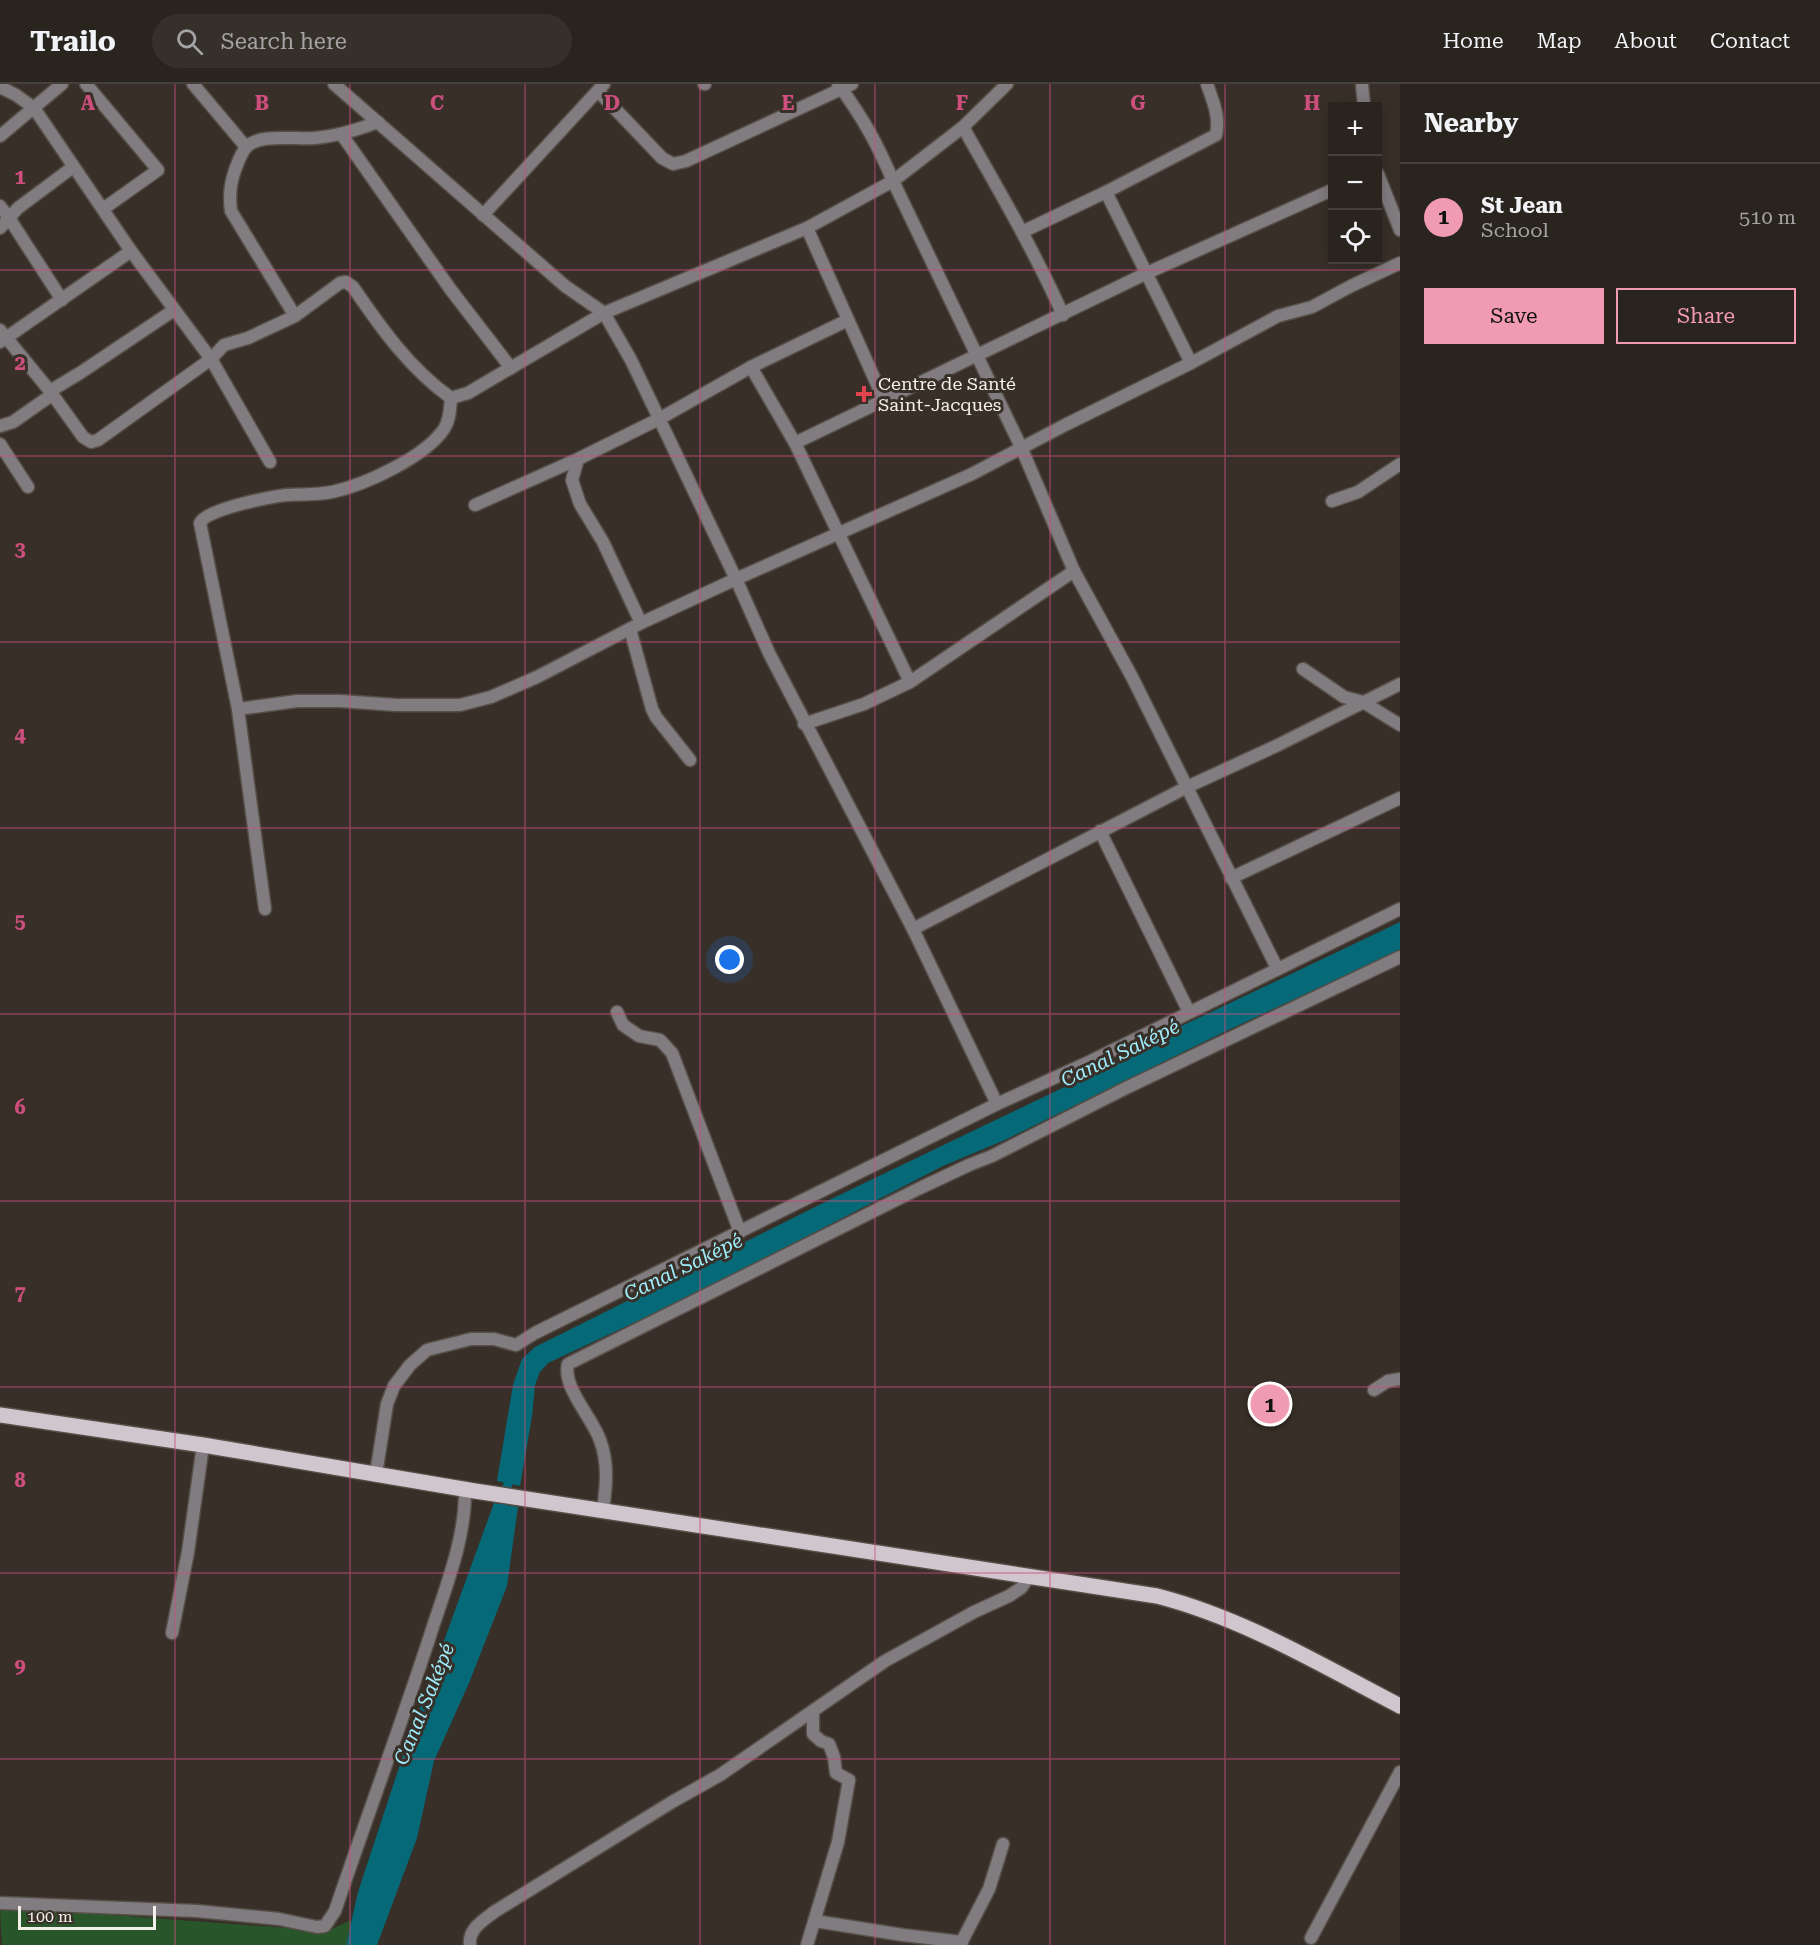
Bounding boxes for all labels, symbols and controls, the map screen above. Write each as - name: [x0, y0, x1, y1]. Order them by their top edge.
- search box: [152, 14, 572, 68]
- text: Trailo: [30, 25, 116, 58]
- icon: search: [173, 25, 206, 58]
- text: Search here: [221, 29, 347, 54]
- text: Home: [1443, 29, 1504, 53]
- text: Map: [1537, 29, 1582, 53]
- text: About: [1615, 29, 1677, 53]
- text: Contact: [1710, 29, 1790, 53]
- text: A: [81, 91, 96, 115]
- text: B: [255, 91, 269, 115]
- text: C: [430, 91, 444, 115]
- text: D: [604, 91, 620, 115]
- text: E: [782, 91, 795, 115]
- text: F: [956, 91, 968, 115]
- text: G: [1130, 91, 1146, 115]
- text: H: [1304, 91, 1320, 115]
- map controls: [1328, 102, 1382, 264]
- button: +: [1328, 102, 1382, 156]
- text: Nearby: [1424, 108, 1518, 138]
- button: −: [1328, 156, 1382, 210]
- text: 1: [14, 165, 26, 189]
- text: St Jean: [1481, 193, 1563, 218]
- text: 1: [1438, 205, 1449, 229]
- text: 510 m: [1739, 205, 1796, 229]
- button: locate: [1328, 210, 1382, 264]
- text: School: [1481, 218, 1549, 242]
- button: Save: [1424, 288, 1604, 344]
- button: Share: [1616, 288, 1796, 344]
- text: 2: [14, 351, 26, 375]
- place label: Centre de Santé Saint-Jacques: [878, 373, 1016, 415]
- marker: Centre de Santé Saint-Jacques: [855, 385, 873, 403]
- text: 3: [14, 537, 26, 561]
- text: 4: [14, 723, 26, 747]
- text: 5: [14, 909, 26, 933]
- your location: [715, 945, 744, 974]
- water label: Canal Saképé: [1057, 1014, 1183, 1092]
- text: 6: [14, 1095, 26, 1119]
- water label: Canal Saképé: [620, 1228, 746, 1306]
- text: 7: [14, 1281, 26, 1305]
- pin: 1: [1250, 1382, 1290, 1426]
- text: 8: [14, 1468, 26, 1492]
- water label: Canal Saképé: [389, 1640, 459, 1768]
- text: 9: [14, 1654, 26, 1678]
- scale bar: [18, 1903, 156, 1930]
- text: 100 m: [27, 1907, 73, 1926]

